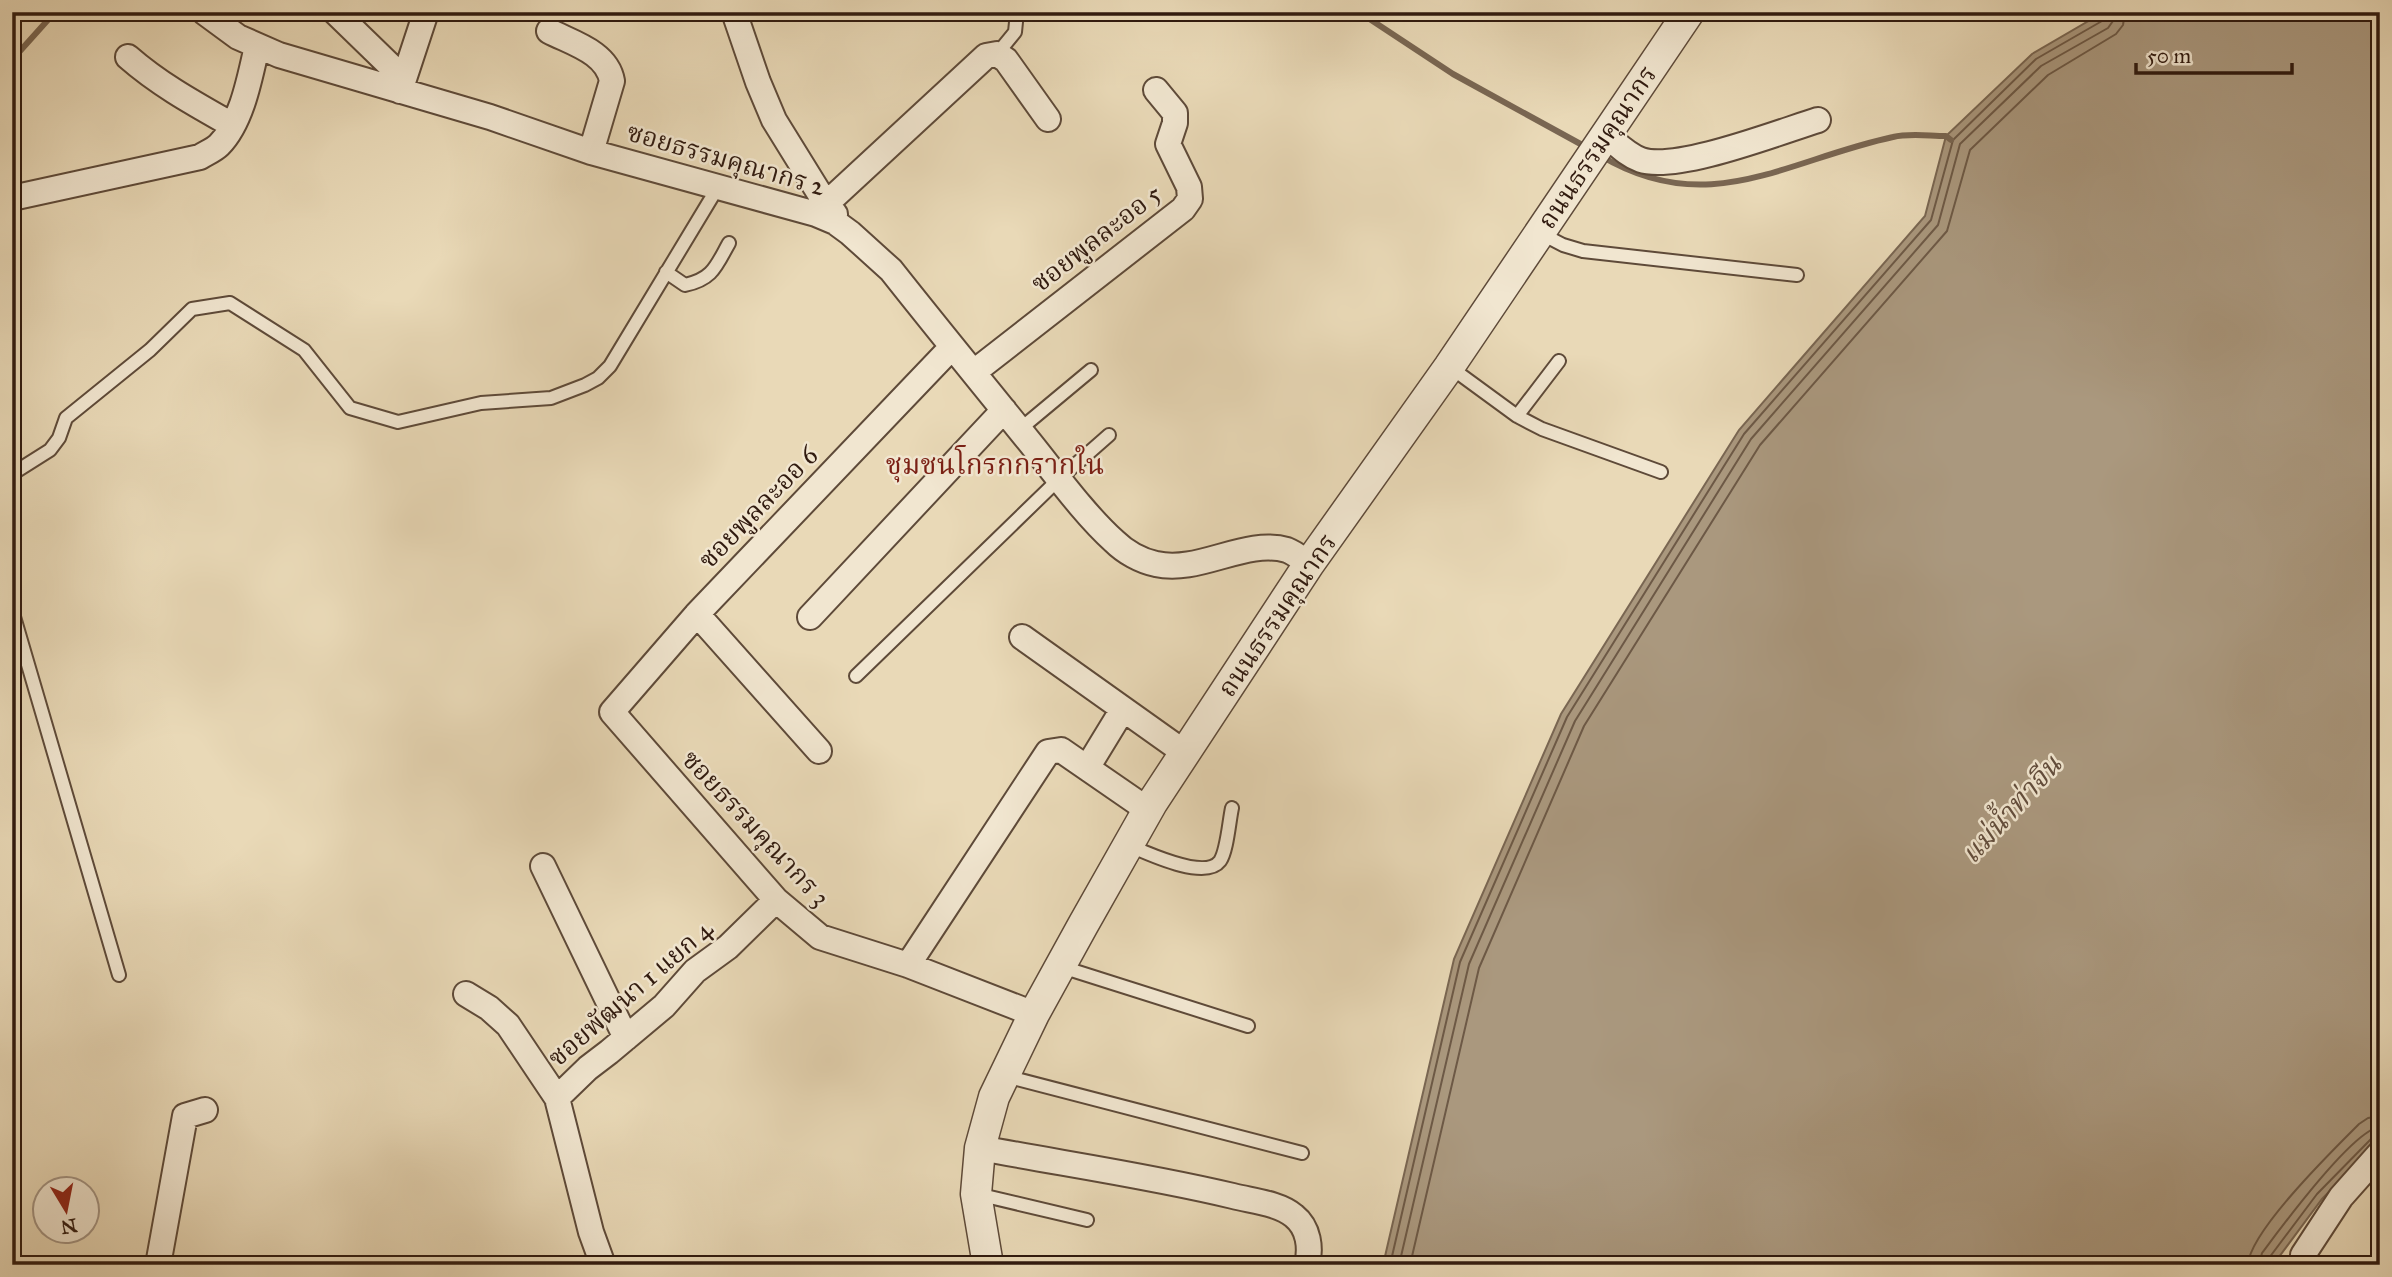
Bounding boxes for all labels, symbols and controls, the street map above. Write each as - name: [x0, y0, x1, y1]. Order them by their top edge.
- scale bar: [2136, 32, 2292, 76]
- text: 50 m: [2147, 43, 2192, 69]
- street label: ถนนธรรมคุณากร: [1531, 59, 1665, 236]
- street label: ซอยธรรมคุณากร 2: [623, 115, 829, 205]
- street label: ซอยพูลละออ 5: [1024, 177, 1169, 300]
- street label: ซอยพูลละออ 6: [692, 439, 826, 576]
- district label: ชุมชนโกรกกรากใน: [886, 445, 1104, 483]
- street label: ถนนธรรมคุณากร: [1211, 527, 1345, 704]
- street label: ซอยธรรมคุณากร 3: [674, 743, 837, 914]
- water label: แม่น้ำท่าจีน: [1951, 745, 2069, 871]
- street label: ซอยพัฒนา 1 แยก 4: [541, 912, 719, 1073]
- north arrow: [32, 1176, 102, 1246]
- text: N: [59, 1214, 79, 1239]

